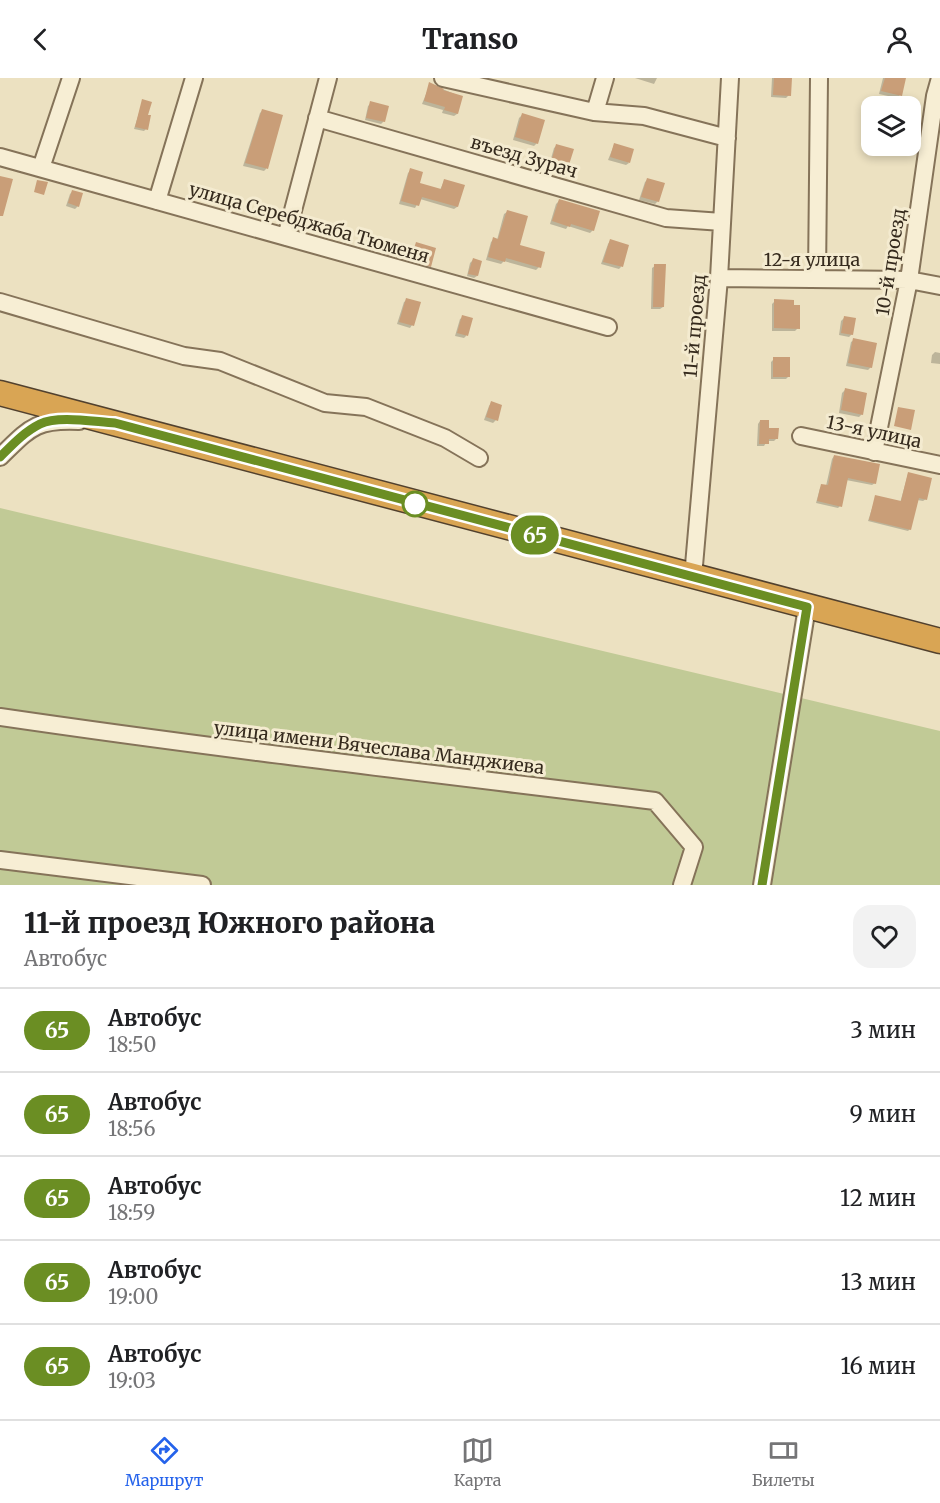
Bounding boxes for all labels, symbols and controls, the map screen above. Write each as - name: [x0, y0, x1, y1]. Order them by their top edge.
- text: Transo: [422, 22, 518, 56]
- icon: back: [24, 23, 57, 56]
- icon: person: [883, 23, 916, 56]
- map controls: [861, 96, 921, 156]
- button: layers: [861, 96, 921, 156]
- street label: въезд Зурач: [468, 130, 580, 183]
- street label: улица Серебджаба Тюменя: [186, 177, 432, 268]
- street label: 10-й проезд: [871, 207, 910, 317]
- street label: 12-я улица: [764, 248, 861, 271]
- street label: 11-й проезд: [679, 273, 710, 379]
- street label: 13-я улица: [824, 410, 924, 453]
- unlabelled marker: [402, 491, 428, 517]
- line badge: 65: [508, 516, 562, 554]
- text: 65: [523, 522, 547, 549]
- street label: улица имени Вячеслава Манджиева: [213, 716, 546, 779]
- text: 11-й проезд Южного района: [24, 905, 435, 941]
- button: heart: [853, 905, 916, 968]
- text: Автобус: [24, 946, 107, 971]
- text: Автобус: [108, 1004, 201, 1032]
- text: 3 мин: [850, 1016, 916, 1044]
- text: 65: [45, 1017, 69, 1044]
- text: 18:50: [108, 1032, 156, 1057]
- text: Автобус: [108, 1088, 201, 1116]
- text: 9 мин: [849, 1100, 916, 1128]
- text: 65: [45, 1101, 69, 1128]
- text: 18:56: [108, 1116, 156, 1141]
- text: Автобус: [108, 1172, 201, 1200]
- text: 12 мин: [840, 1184, 916, 1212]
- text: 65: [45, 1185, 69, 1212]
- text: 18:59: [108, 1200, 155, 1225]
- text: Автобус: [108, 1256, 201, 1284]
- text: 13 мин: [841, 1268, 916, 1296]
- text: 65: [45, 1269, 69, 1296]
- text: 19:00: [108, 1284, 158, 1309]
- text: Автобус: [108, 1340, 201, 1368]
- text: 16 мин: [840, 1352, 916, 1380]
- text: 65: [45, 1353, 69, 1380]
- text: 19:03: [108, 1368, 156, 1393]
- tab: Маршрут: [125, 1434, 204, 1490]
- tab: Карта: [454, 1434, 501, 1490]
- tab: Билеты: [752, 1434, 815, 1490]

